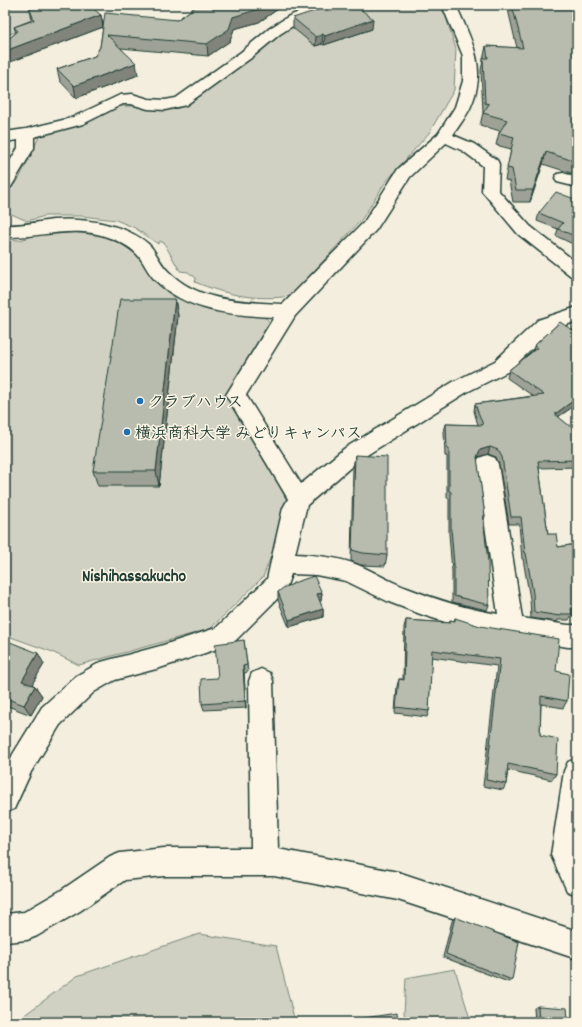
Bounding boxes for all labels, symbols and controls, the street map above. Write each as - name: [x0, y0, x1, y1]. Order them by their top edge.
- place label: クラブハウス: [148, 392, 243, 415]
- marker: クラブハウス: [135, 396, 145, 406]
- place label: 横浜商科大学 みどりキャンパス: [135, 423, 362, 446]
- marker: 横浜商科大学 みどりキャンパス: [122, 427, 132, 437]
- district label: Nishihassakucho: [82, 566, 186, 590]

